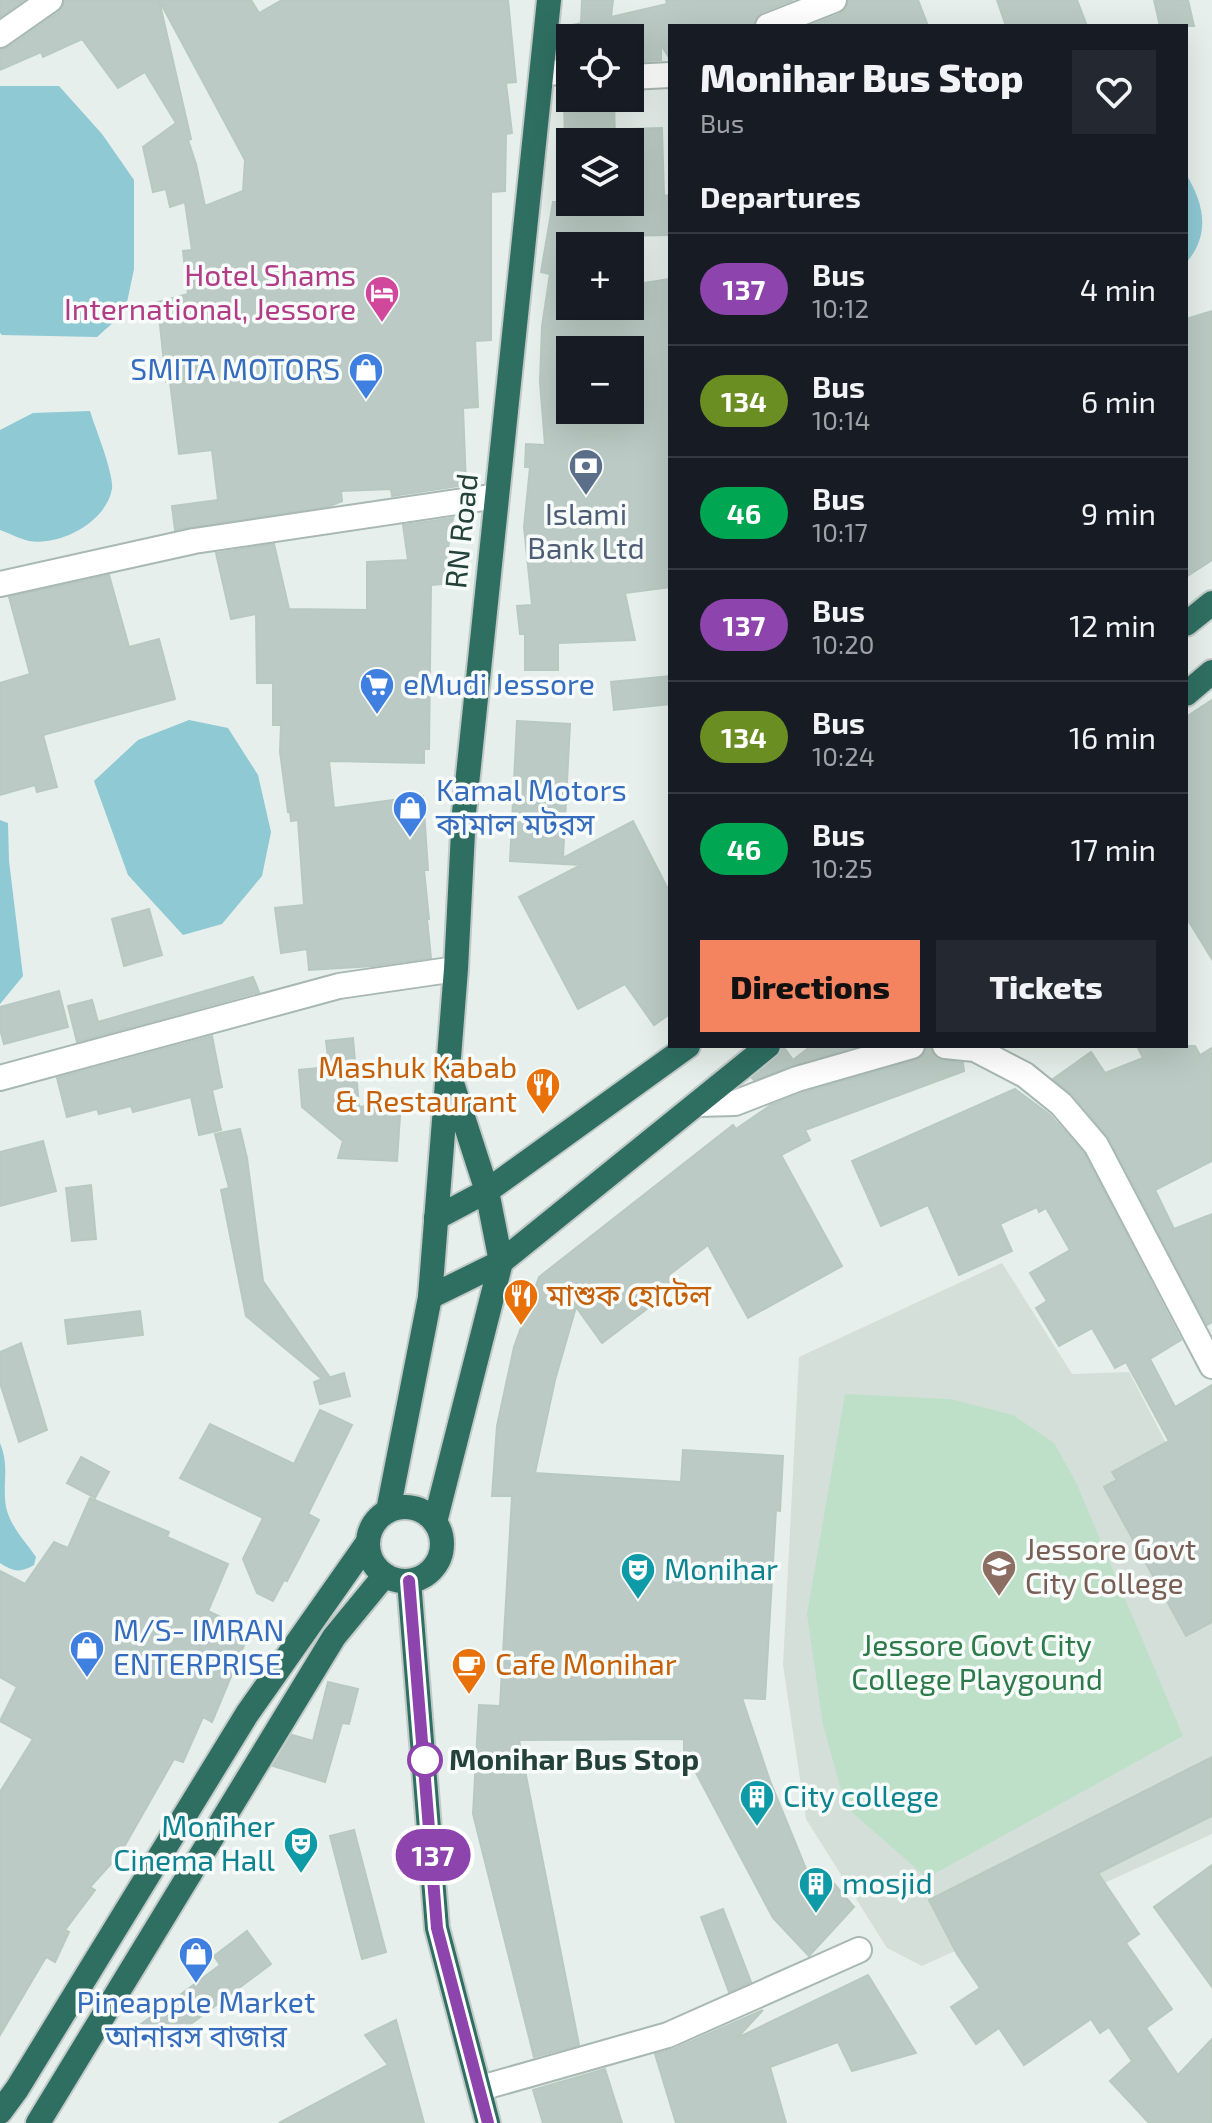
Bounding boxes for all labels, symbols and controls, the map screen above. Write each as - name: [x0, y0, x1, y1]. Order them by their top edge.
- map controls: [556, 24, 644, 424]
- button: locate: [556, 24, 644, 112]
- button: heart: [1072, 50, 1156, 134]
- text: Monihar Bus Stop: [700, 54, 1024, 100]
- text: Bus: [700, 107, 744, 138]
- button: layers: [556, 128, 644, 216]
- text: Departures: [700, 178, 861, 214]
- button: +: [556, 232, 644, 320]
- place label: Hotel Shams International, Jessore: [64, 256, 356, 326]
- text: Bus: [812, 256, 865, 292]
- text: 4 min: [1080, 271, 1156, 307]
- text: 137: [723, 272, 765, 306]
- hotel icon: Hotel Shams International, Jessore: [363, 274, 401, 324]
- text: 10:12: [812, 292, 869, 323]
- button: −: [556, 336, 644, 424]
- place label: SMITA MOTORS: [130, 350, 340, 386]
- shop icon: SMITA MOTORS: [347, 351, 385, 401]
- text: Bus: [812, 368, 865, 404]
- text: 6 min: [1081, 383, 1156, 419]
- text: 134: [721, 384, 767, 418]
- text: 10:14: [812, 404, 871, 435]
- bank icon: Islami Bank Ltd: [567, 447, 605, 497]
- street label: RN Road: [436, 471, 484, 590]
- text: Bus: [812, 480, 865, 516]
- place label: Islami Bank Ltd: [527, 495, 645, 565]
- text: 9 min: [1081, 495, 1156, 531]
- text: 46: [727, 496, 761, 530]
- text: 10:17: [812, 516, 868, 547]
- text: Bus: [812, 592, 865, 628]
- text: 12 min: [1069, 607, 1156, 643]
- text: 137: [723, 608, 765, 642]
- text: 10:20: [812, 628, 874, 659]
- place label: eMudi Jessore: [403, 665, 595, 701]
- supermarket icon: eMudi Jessore: [358, 666, 396, 716]
- text: Bus: [812, 704, 865, 740]
- text: 16 min: [1069, 719, 1156, 755]
- text: 134: [721, 720, 767, 754]
- text: 10:24: [812, 740, 875, 771]
- place label: Kamal Motors কামাল মটরস: [435, 771, 627, 841]
- shop icon: Kamal Motors কামাল মটরস: [391, 789, 429, 839]
- text: Bus: [812, 816, 865, 852]
- text: 17 min: [1071, 831, 1156, 867]
- text: 46: [727, 832, 761, 866]
- text: 10:25: [812, 852, 873, 883]
- button: Directions: [700, 940, 920, 1032]
- button: Tickets: [936, 940, 1156, 1032]
- place label: Mashuk Kabab & Restaurant: [318, 1048, 517, 1118]
- restaurant icon: Mashuk Kabab & Restaurant: [524, 1066, 562, 1116]
- place label: মাশুক হোটেল: [546, 1276, 712, 1312]
- restaurant icon: মাশুক হোটেল: [502, 1277, 540, 1327]
- place label: Jessore Govt City College: [1025, 1530, 1196, 1600]
- school or university icon: Jessore Govt City College: [980, 1548, 1018, 1598]
- place label: Monihar: [664, 1550, 778, 1586]
- theatre icon: Monihar: [619, 1551, 657, 1601]
- place label: M/S- IMRAN ENTERPRISE: [113, 1611, 284, 1681]
- park label: Jessore Govt City College Playgound: [851, 1626, 1103, 1696]
- shop icon: M/S- IMRAN ENTERPRISE: [68, 1629, 106, 1679]
- place label: Cafe Monihar: [495, 1645, 677, 1681]
- cafe icon: Cafe Monihar: [450, 1646, 488, 1696]
- place label: Monihar Bus Stop: [449, 1740, 699, 1776]
- marker: Monihar Bus Stop: [408, 1743, 442, 1777]
- place label: City college: [783, 1777, 939, 1813]
- building icon: City college: [738, 1778, 776, 1828]
- place label: Moniher Cinema Hall: [113, 1807, 275, 1877]
- theatre icon: Moniher Cinema Hall: [282, 1825, 320, 1875]
- line badge: 137: [387, 1829, 479, 1881]
- text: 137: [412, 1838, 454, 1872]
- place label: mosjid: [842, 1864, 933, 1900]
- building icon: mosjid: [797, 1865, 835, 1915]
- shop icon: Pineapple Market আনারস বাজার: [177, 1935, 215, 1985]
- place label: Pineapple Market আনারস বাজার: [77, 1983, 315, 2053]

